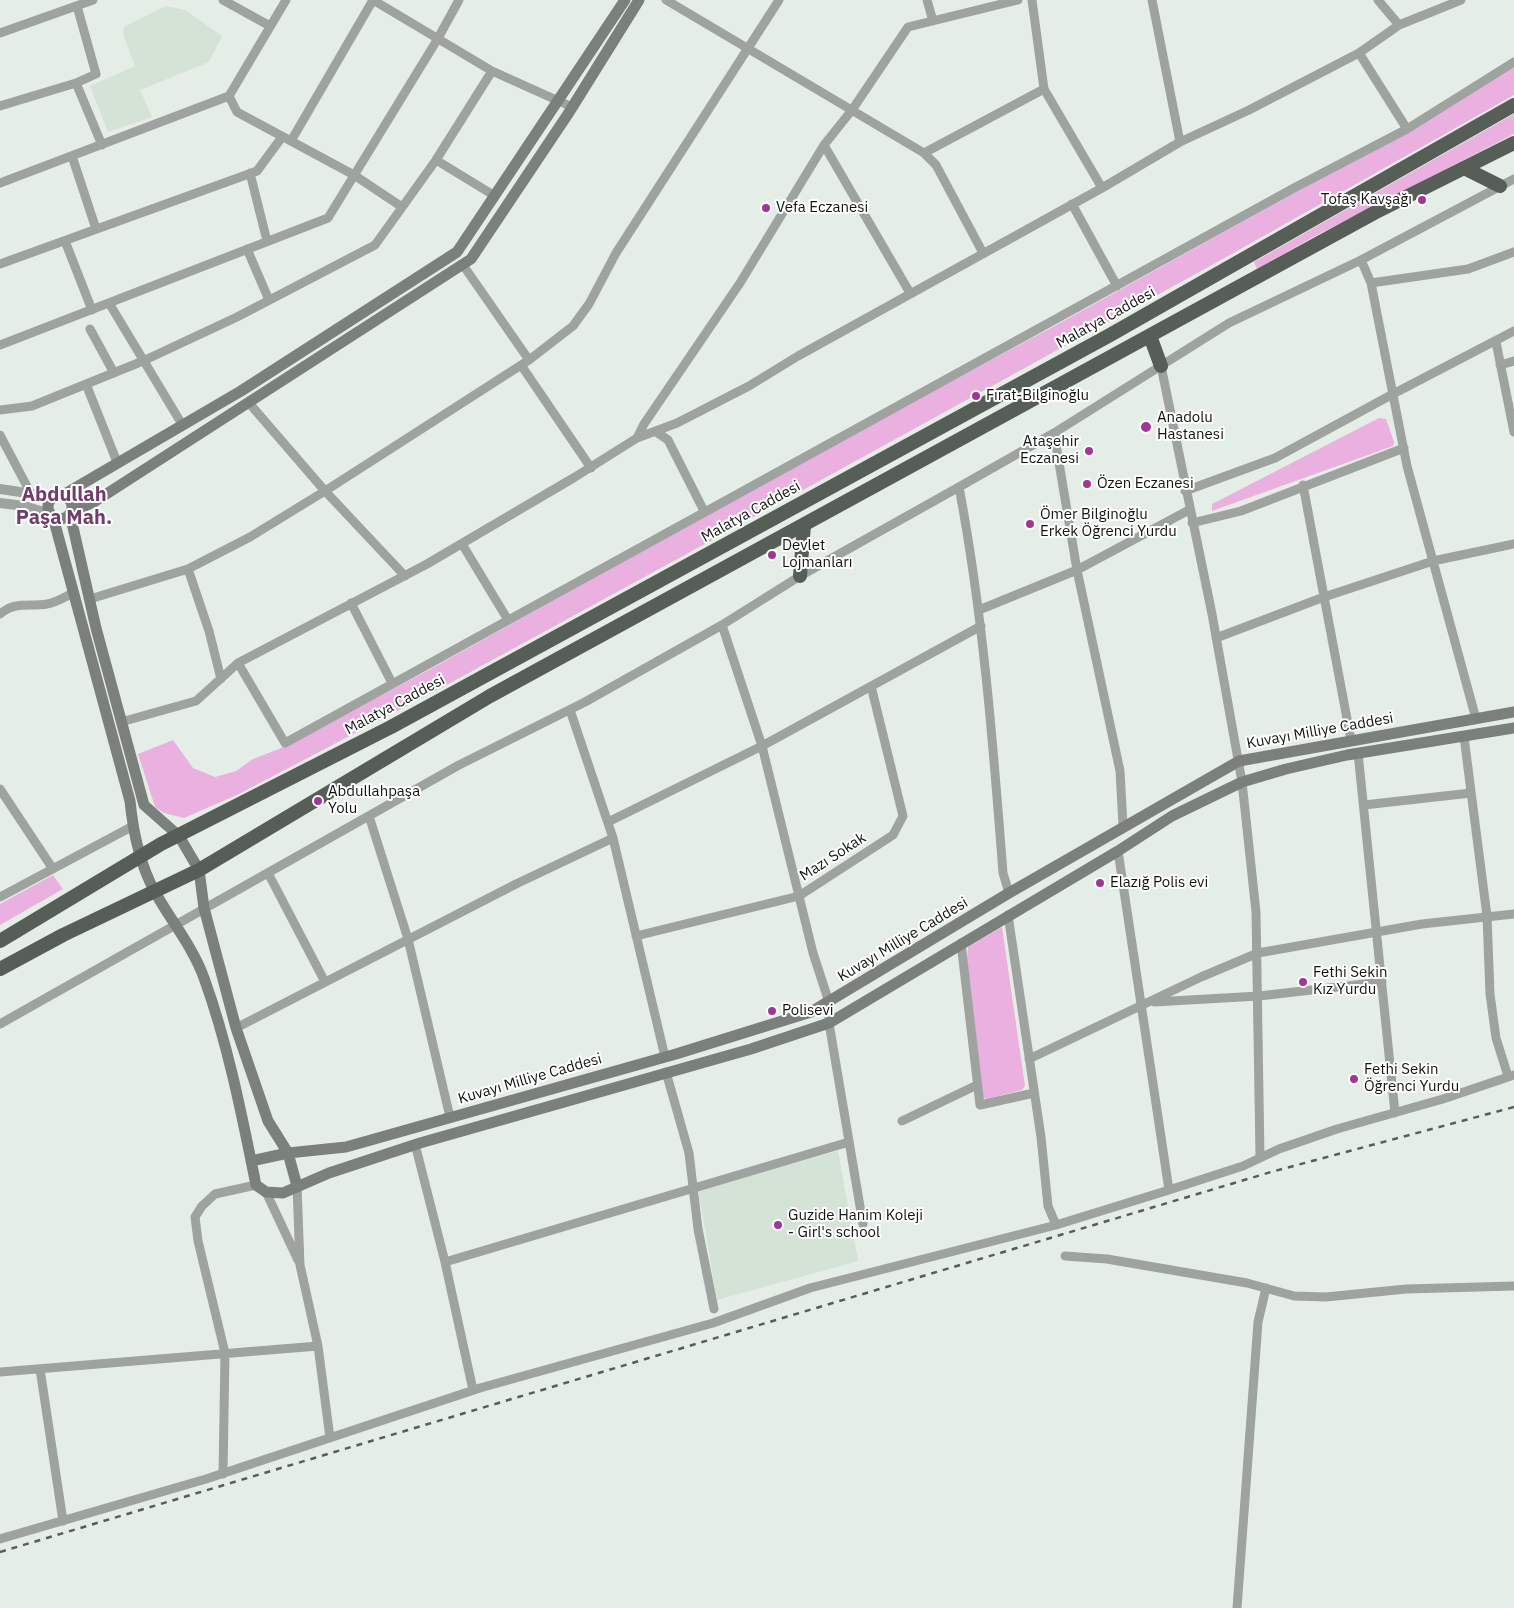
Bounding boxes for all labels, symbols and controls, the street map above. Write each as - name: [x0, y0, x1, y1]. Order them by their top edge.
- place label: Tofaş Kavşağı: [1321, 191, 1412, 209]
- marker: Tofaş Kavşağı: [1416, 194, 1428, 206]
- place label: Vefa Eczanesi: [776, 199, 868, 217]
- marker: Vefa Eczanesi: [760, 202, 772, 214]
- street label: Malatya Caddesi: [1053, 283, 1159, 353]
- place label: Fırat-Bilginoğlu: [986, 387, 1089, 405]
- marker: Fırat-Bilginoğlu: [970, 390, 982, 402]
- place label: Anadolu Hastanesi: [1157, 409, 1224, 444]
- marker: Anadolu Hastanesi: [1139, 420, 1153, 434]
- place label: Ataşehir Eczanesi: [1020, 433, 1079, 468]
- marker: Ataşehir Eczanesi: [1083, 445, 1095, 457]
- place label: Özen Eczanesi: [1097, 475, 1194, 493]
- street label: Malatya Caddesi: [698, 477, 804, 547]
- marker: Özen Eczanesi: [1081, 478, 1093, 490]
- district label: Abdullah Paşa Mah.: [16, 483, 112, 530]
- place label: Ömer Bilginoğlu Erkek Öğrenci Yurdu: [1040, 506, 1177, 541]
- marker: Ömer Bilginoğlu Erkek Öğrenci Yurdu: [1024, 518, 1036, 530]
- place label: Devlet Lojmanları: [782, 537, 852, 572]
- marker: Devlet Lojmanları: [766, 549, 778, 561]
- street label: Malatya Caddesi: [342, 671, 448, 739]
- street label: Kuvayı Milliye Caddesi: [1245, 709, 1395, 753]
- place label: Abdullahpaşa Yolu: [328, 783, 420, 818]
- marker: Abdullahpaşa Yolu: [312, 795, 324, 807]
- street label: Mazı Sokak: [797, 829, 869, 885]
- place label: Elazığ Polis evi: [1110, 874, 1208, 892]
- marker: Elazığ Polis evi: [1094, 877, 1106, 889]
- street label: Kuvayı Milliye Caddesi: [835, 894, 971, 986]
- place label: Fethi Sekin Kız Yurdu: [1313, 964, 1387, 999]
- marker: Fethi Sekin Kız Yurdu: [1297, 976, 1309, 988]
- place label: Polisevi: [782, 1002, 834, 1020]
- marker: Polisevi: [766, 1005, 778, 1017]
- street label: Kuvayı Milliye Caddesi: [456, 1050, 604, 1108]
- place label: Fethi Sekin Öğrenci Yurdu: [1364, 1061, 1459, 1096]
- marker: Fethi Sekin Öğrenci Yurdu: [1348, 1073, 1360, 1085]
- place label: Guzide Hanim Koleji - Girl's school: [788, 1207, 923, 1242]
- marker: Guzide Hanim Koleji - Girl's school: [772, 1219, 784, 1231]

